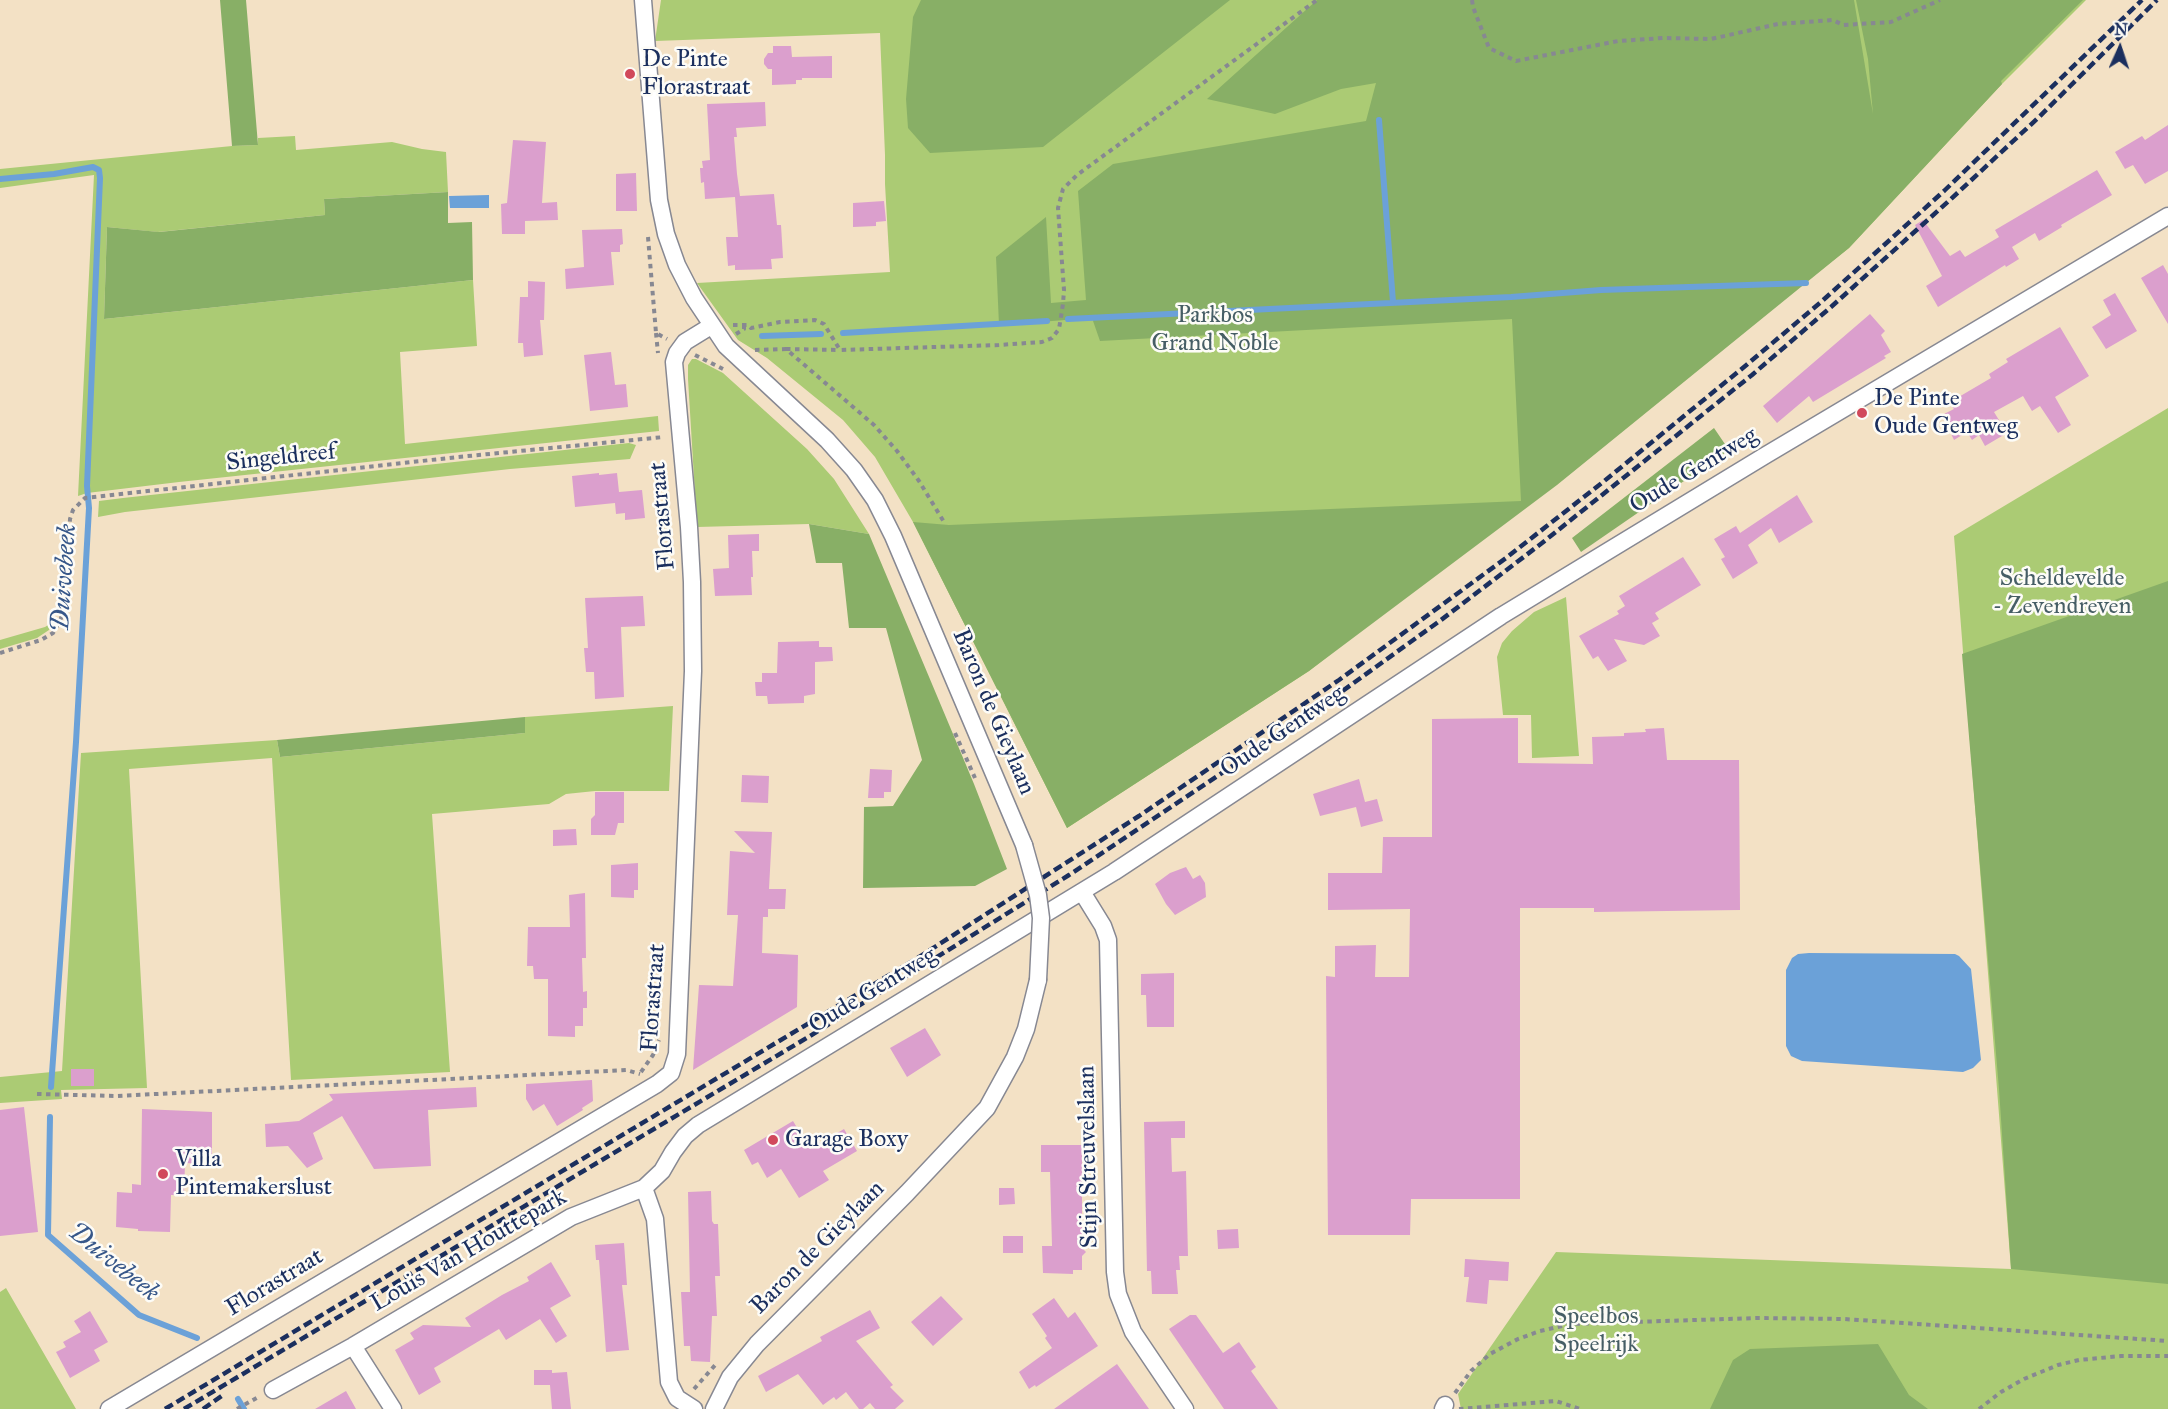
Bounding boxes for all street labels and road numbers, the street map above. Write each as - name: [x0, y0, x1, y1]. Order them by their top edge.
- street label: Oude Gentweg: [1625, 422, 1763, 520]
- street label: Singeldreef: [225, 438, 337, 478]
- street label: Florastraat: [644, 461, 682, 571]
- street label: Baron de Gieylaan: [945, 625, 1041, 799]
- street label: Oude Gentweg: [1215, 680, 1351, 784]
- street label: Oude Gentweg: [804, 942, 942, 1040]
- street label: Florastraat: [636, 943, 672, 1053]
- street label: Stijn Streuvelslaan: [1073, 1065, 1105, 1249]
- street label: Baron de Gieylaan: [745, 1175, 891, 1321]
- street label: Louis Van Houttepark: [366, 1183, 572, 1319]
- street label: Florastraat: [221, 1243, 329, 1323]

